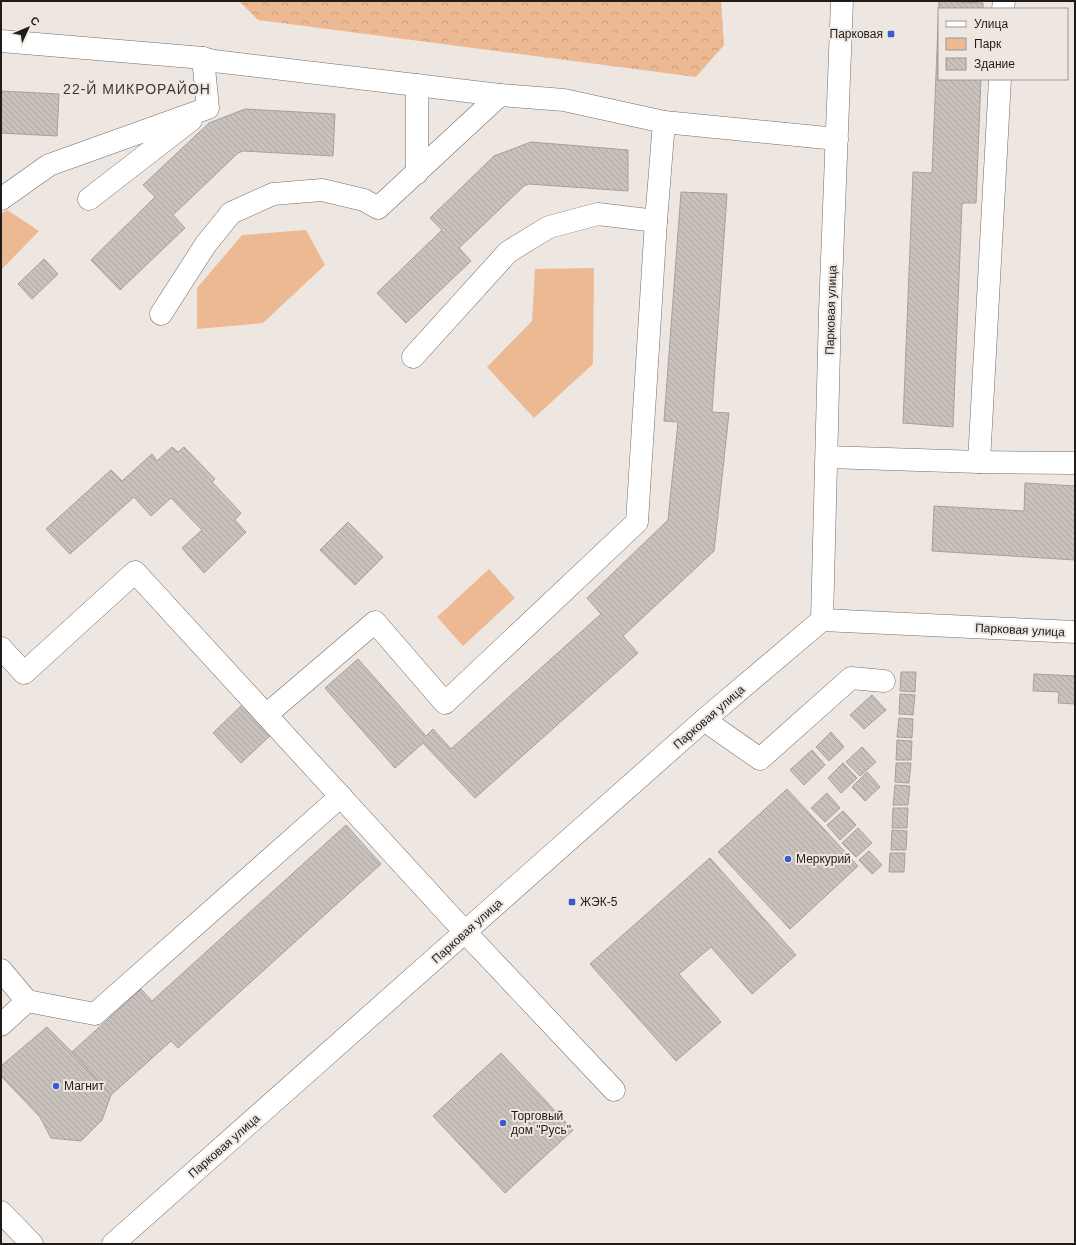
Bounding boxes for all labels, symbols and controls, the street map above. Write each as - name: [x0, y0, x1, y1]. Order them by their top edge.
- north arrow: [8, 8, 48, 48]
- legend: [938, 8, 1068, 80]
- text: С: [28, 14, 42, 28]
- text: Улица: [974, 17, 1008, 31]
- place label: Парковая: [830, 27, 883, 41]
- marker: Парковая: [886, 29, 896, 39]
- text: Парк: [974, 37, 1002, 51]
- text: Здание: [974, 57, 1015, 71]
- district label: 22-Й МИКРОРАЙОН: [63, 80, 211, 97]
- street label: Парковая улица: [822, 265, 840, 355]
- street label: Парковая улица: [975, 621, 1066, 639]
- street label: Парковая улица: [671, 682, 748, 752]
- place label: Меркурий: [796, 852, 851, 866]
- marker: Меркурий: [783, 854, 793, 864]
- place label: ЖЭК-5: [580, 895, 618, 909]
- street label: Парковая улица: [429, 896, 505, 966]
- marker: ЖЭК-5: [567, 897, 577, 907]
- place label: Магнит: [64, 1079, 105, 1093]
- marker: Магнит: [51, 1081, 61, 1091]
- place label: Торговый дом "Русь": [511, 1109, 571, 1137]
- street label: Парковая улица: [186, 1111, 263, 1181]
- marker: Торговый дом "Русь": [498, 1118, 508, 1128]

